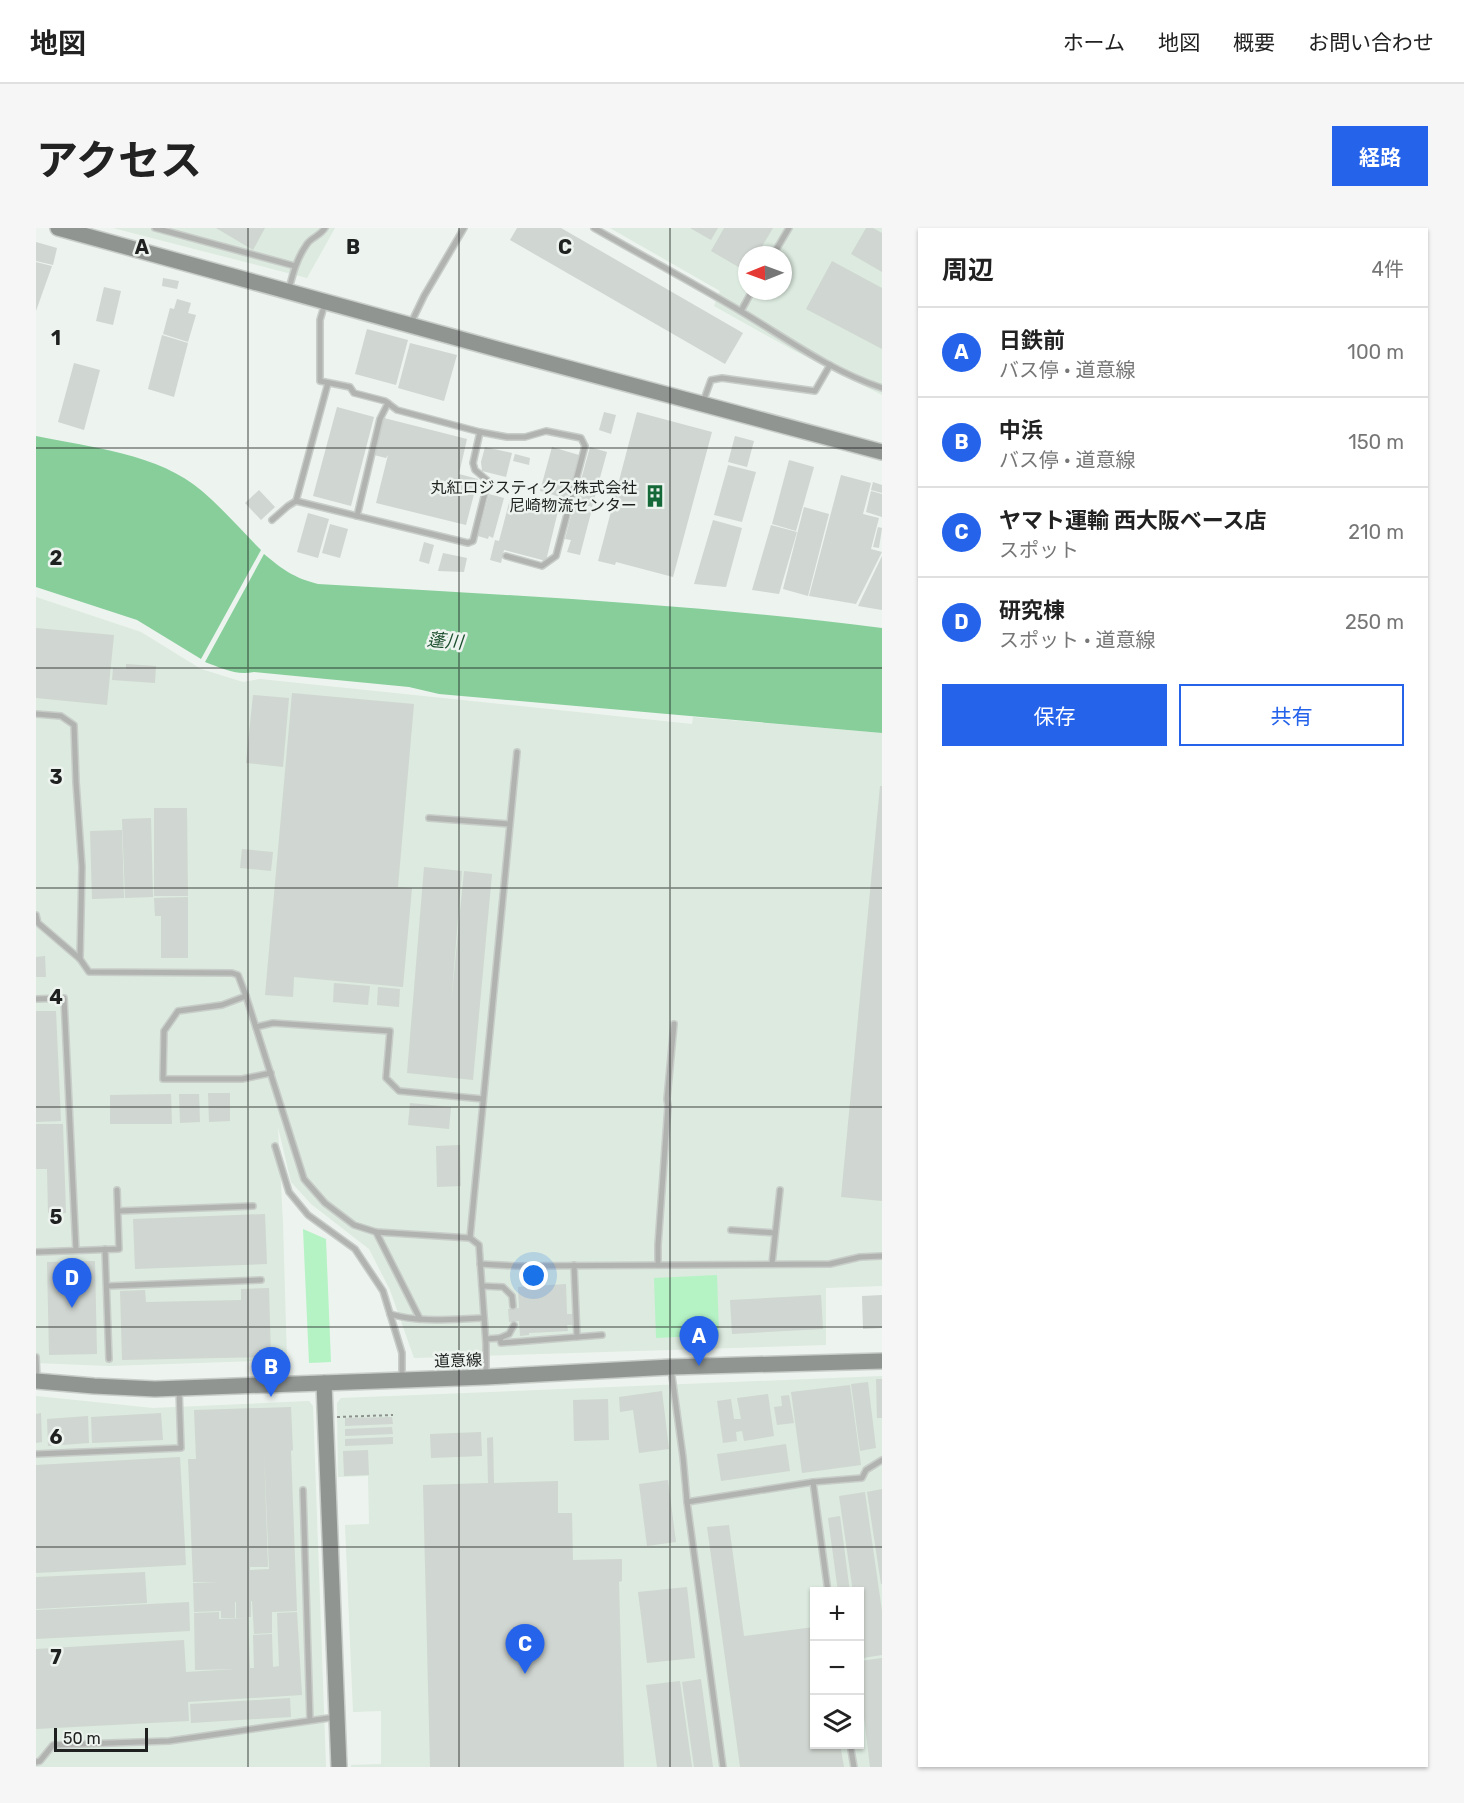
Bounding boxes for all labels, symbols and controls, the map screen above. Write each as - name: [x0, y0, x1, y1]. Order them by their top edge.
- text: 地図: [30, 27, 86, 60]
- text: ホーム: [1063, 30, 1125, 55]
- text: 地図: [1158, 30, 1200, 55]
- text: 概要: [1233, 30, 1275, 55]
- text: お問い合わせ: [1308, 30, 1434, 55]
- button: 経路: [1332, 126, 1428, 186]
- text: アクセス: [36, 136, 202, 186]
- text: A: [135, 235, 150, 259]
- text: B: [346, 235, 360, 259]
- text: C: [558, 235, 572, 259]
- north arrow: [738, 246, 792, 300]
- text: 周辺: [942, 255, 994, 286]
- text: 4件: [1372, 257, 1404, 281]
- text: 1: [51, 326, 61, 350]
- text: 日鉄前: [999, 327, 1065, 354]
- text: A: [954, 340, 969, 364]
- text: 100 m: [1347, 340, 1404, 364]
- text: バス停 · 道意線: [999, 358, 1135, 382]
- text: 中浜: [999, 417, 1043, 444]
- text: B: [954, 430, 969, 454]
- text: 150 m: [1348, 430, 1404, 454]
- text: バス停 · 道意線: [999, 448, 1135, 472]
- place label: 丸紅ロジスティクス株式会社 尼崎物流センター: [430, 478, 637, 515]
- building icon: 丸紅ロジスティクス株式会社 尼崎物流センター: [642, 483, 668, 509]
- text: ヤマト運輸 西大阪ベース店: [999, 507, 1267, 534]
- text: C: [954, 520, 969, 544]
- text: 210 m: [1348, 520, 1404, 544]
- text: スポット: [999, 538, 1079, 562]
- text: 2: [50, 546, 63, 570]
- text: 研究棟: [999, 597, 1065, 624]
- text: D: [954, 610, 969, 634]
- text: 250 m: [1345, 610, 1404, 634]
- water label: 蓬川: [426, 628, 466, 654]
- text: スポット · 道意線: [999, 628, 1155, 652]
- button: 保存: [942, 684, 1167, 746]
- button: 共有: [1179, 684, 1404, 746]
- text: 3: [49, 765, 63, 789]
- text: 4: [49, 985, 63, 1009]
- text: 5: [50, 1205, 63, 1229]
- pin: D: [52, 1258, 92, 1308]
- your location: [519, 1261, 548, 1290]
- pin: A: [680, 1316, 718, 1366]
- pin: B: [252, 1348, 290, 1397]
- street label: 道意線: [434, 1350, 482, 1371]
- text: 6: [49, 1425, 63, 1449]
- map controls: [810, 1587, 864, 1749]
- button: +: [810, 1587, 864, 1641]
- pin: C: [506, 1624, 544, 1674]
- button: −: [810, 1641, 864, 1695]
- text: 7: [50, 1645, 62, 1669]
- button: layers: [810, 1695, 864, 1749]
- scale bar: [54, 1725, 148, 1752]
- text: 50 m: [63, 1729, 101, 1748]

